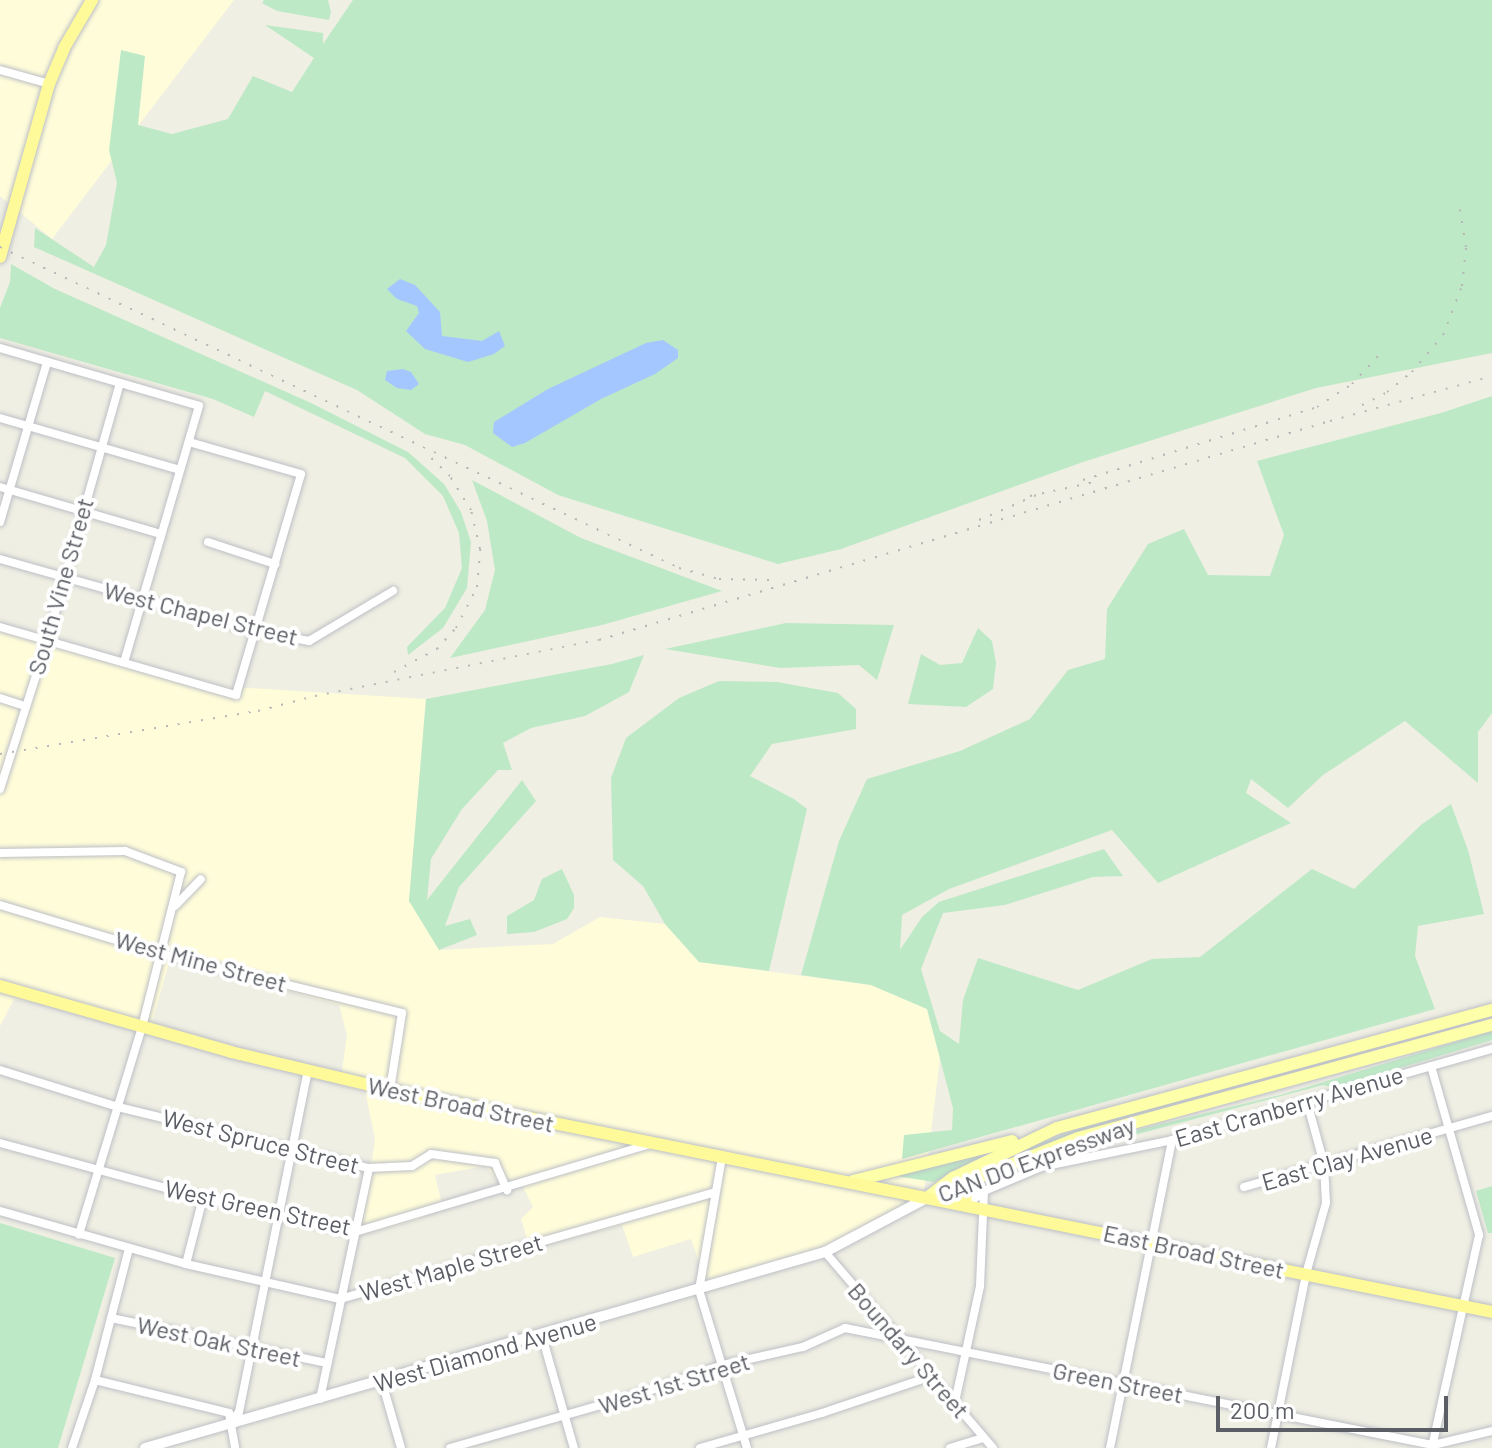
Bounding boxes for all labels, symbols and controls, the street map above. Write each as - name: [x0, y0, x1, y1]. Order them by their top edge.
- street label: South Vine Street: [21, 494, 99, 678]
- street label: West Chapel Street: [101, 575, 301, 651]
- street label: West Mine Street: [112, 924, 290, 998]
- street label: East Cranberry Avenue: [1171, 1060, 1407, 1152]
- street label: West Broad Street: [365, 1070, 557, 1138]
- street label: West Spruce Street: [160, 1103, 362, 1179]
- street label: CAN DO Expressway: [934, 1110, 1138, 1208]
- street label: East Clay Avenue: [1258, 1120, 1436, 1196]
- street label: West Green Street: [162, 1173, 354, 1241]
- street label: East Broad Street: [1101, 1218, 1287, 1284]
- street label: West Maple Street: [356, 1227, 546, 1307]
- street label: Boundary Street: [842, 1276, 976, 1424]
- street label: West Diamond Avenue: [370, 1306, 600, 1398]
- street label: West Oak Street: [134, 1310, 304, 1372]
- street label: West 1st Street: [595, 1346, 753, 1420]
- street label: Green Street: [1050, 1355, 1186, 1409]
- scale bar: [1220, 1380, 1452, 1430]
- text: 200 m: [1230, 1395, 1295, 1424]

